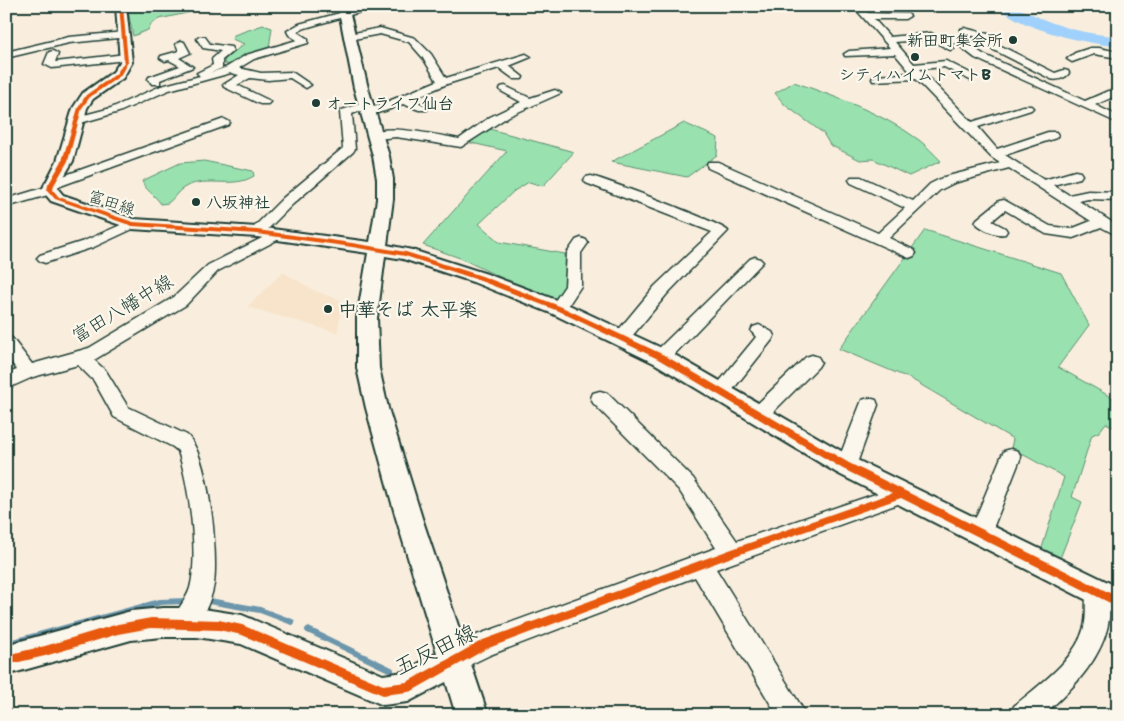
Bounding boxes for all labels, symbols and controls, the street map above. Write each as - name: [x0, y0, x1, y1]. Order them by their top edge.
- place label: 新田町集会所: [907, 30, 1003, 51]
- marker: 新田町集会所: [1007, 34, 1019, 46]
- marker: シティハイムトマトB: [909, 51, 921, 63]
- place label: シティハイムトマトB: [839, 64, 991, 85]
- place label: オートライフ仙台: [326, 93, 454, 114]
- marker: オートライフ仙台: [310, 97, 322, 109]
- street label: 富田線: [86, 185, 138, 220]
- place label: 八坂神社: [206, 192, 270, 213]
- marker: 八坂神社: [190, 196, 202, 208]
- street label: 富田八幡中線: [67, 268, 178, 349]
- place label: 中華そば 太平楽: [338, 297, 478, 322]
- marker: 中華そば 太平楽: [322, 303, 334, 315]
- street label: 五反田線: [389, 617, 481, 682]

